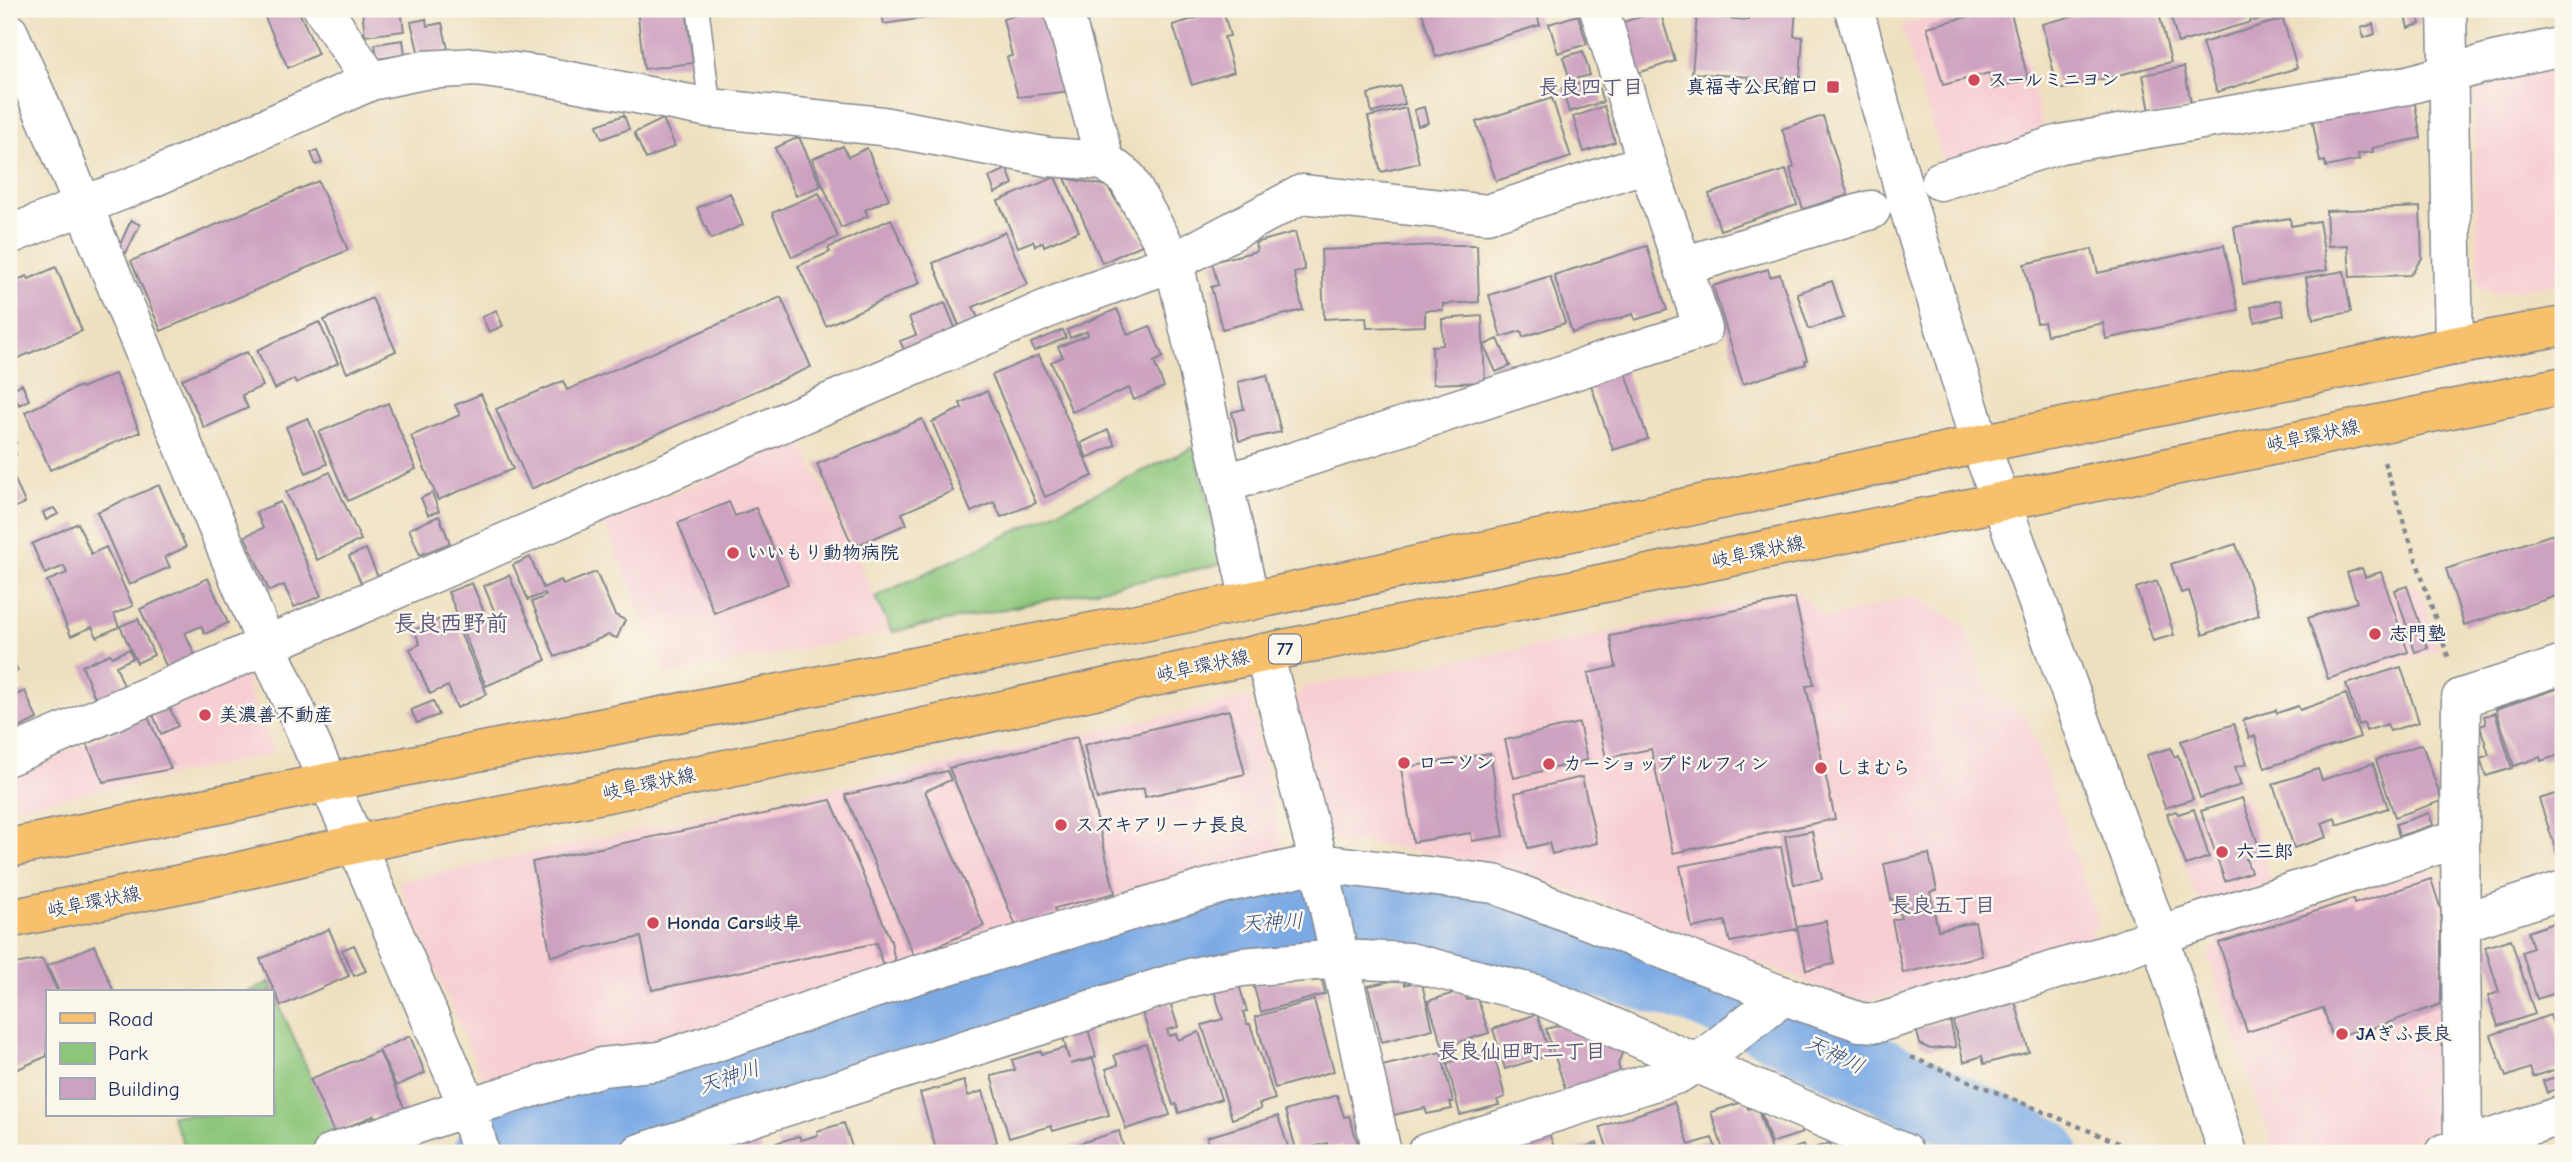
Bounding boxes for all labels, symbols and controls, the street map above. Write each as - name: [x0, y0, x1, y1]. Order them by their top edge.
- place label: スールミニヨン: [1988, 69, 2119, 91]
- marker: スールミニヨン: [1966, 72, 1982, 88]
- district label: 長良四丁目: [1539, 75, 1644, 99]
- place label: 真福寺公民館口: [1686, 76, 1819, 98]
- marker: 真福寺公民館口: [1825, 79, 1841, 95]
- street label: 岐阜環状線: [2264, 415, 2362, 457]
- street label: 岐阜環状線: [1709, 531, 1807, 573]
- place label: いいもり動物病院: [747, 542, 899, 564]
- marker: いいもり動物病院: [725, 545, 741, 561]
- district label: 長良西野前: [394, 610, 509, 637]
- place label: 志門塾: [2389, 623, 2446, 645]
- marker: 志門塾: [2367, 626, 2383, 642]
- road number: 77: [1269, 634, 1301, 664]
- street label: 岐阜環状線: [1154, 645, 1252, 687]
- place label: 美濃善不動産: [219, 704, 333, 726]
- marker: 美濃善不動産: [197, 707, 213, 723]
- place label: ローソン: [1418, 752, 1494, 774]
- place label: カーショップドルフィン: [1563, 753, 1769, 775]
- marker: ローソン: [1396, 755, 1412, 771]
- marker: カーショップドルフィン: [1541, 756, 1557, 772]
- place label: しまむら: [1835, 757, 1911, 779]
- marker: しまむら: [1813, 760, 1829, 776]
- street label: 岐阜環状線: [600, 763, 698, 805]
- place label: スズキアリーナ長良: [1075, 814, 1247, 836]
- marker: スズキアリーナ長良: [1053, 817, 1069, 833]
- place label: 六三郎: [2236, 841, 2293, 863]
- marker: 六三郎: [2214, 844, 2230, 860]
- street label: 岐阜環状線: [45, 882, 143, 922]
- district label: 長良五丁目: [1891, 893, 1996, 917]
- water label: 天神川: [1240, 908, 1304, 936]
- place label: Honda Cars岐阜: [667, 912, 802, 934]
- marker: Honda Cars岐阜: [645, 915, 661, 931]
- legend: [46, 990, 273, 1116]
- text: Road: [108, 1007, 153, 1031]
- place label: JAぎふ長良: [2356, 1023, 2451, 1045]
- marker: JAぎふ長良: [2334, 1026, 2350, 1042]
- water label: 天神川: [1801, 1029, 1869, 1079]
- district label: 長良仙田町二丁目: [1438, 1039, 1606, 1063]
- text: Park: [108, 1041, 148, 1065]
- water label: 天神川: [695, 1056, 763, 1098]
- text: Building: [108, 1077, 180, 1101]

